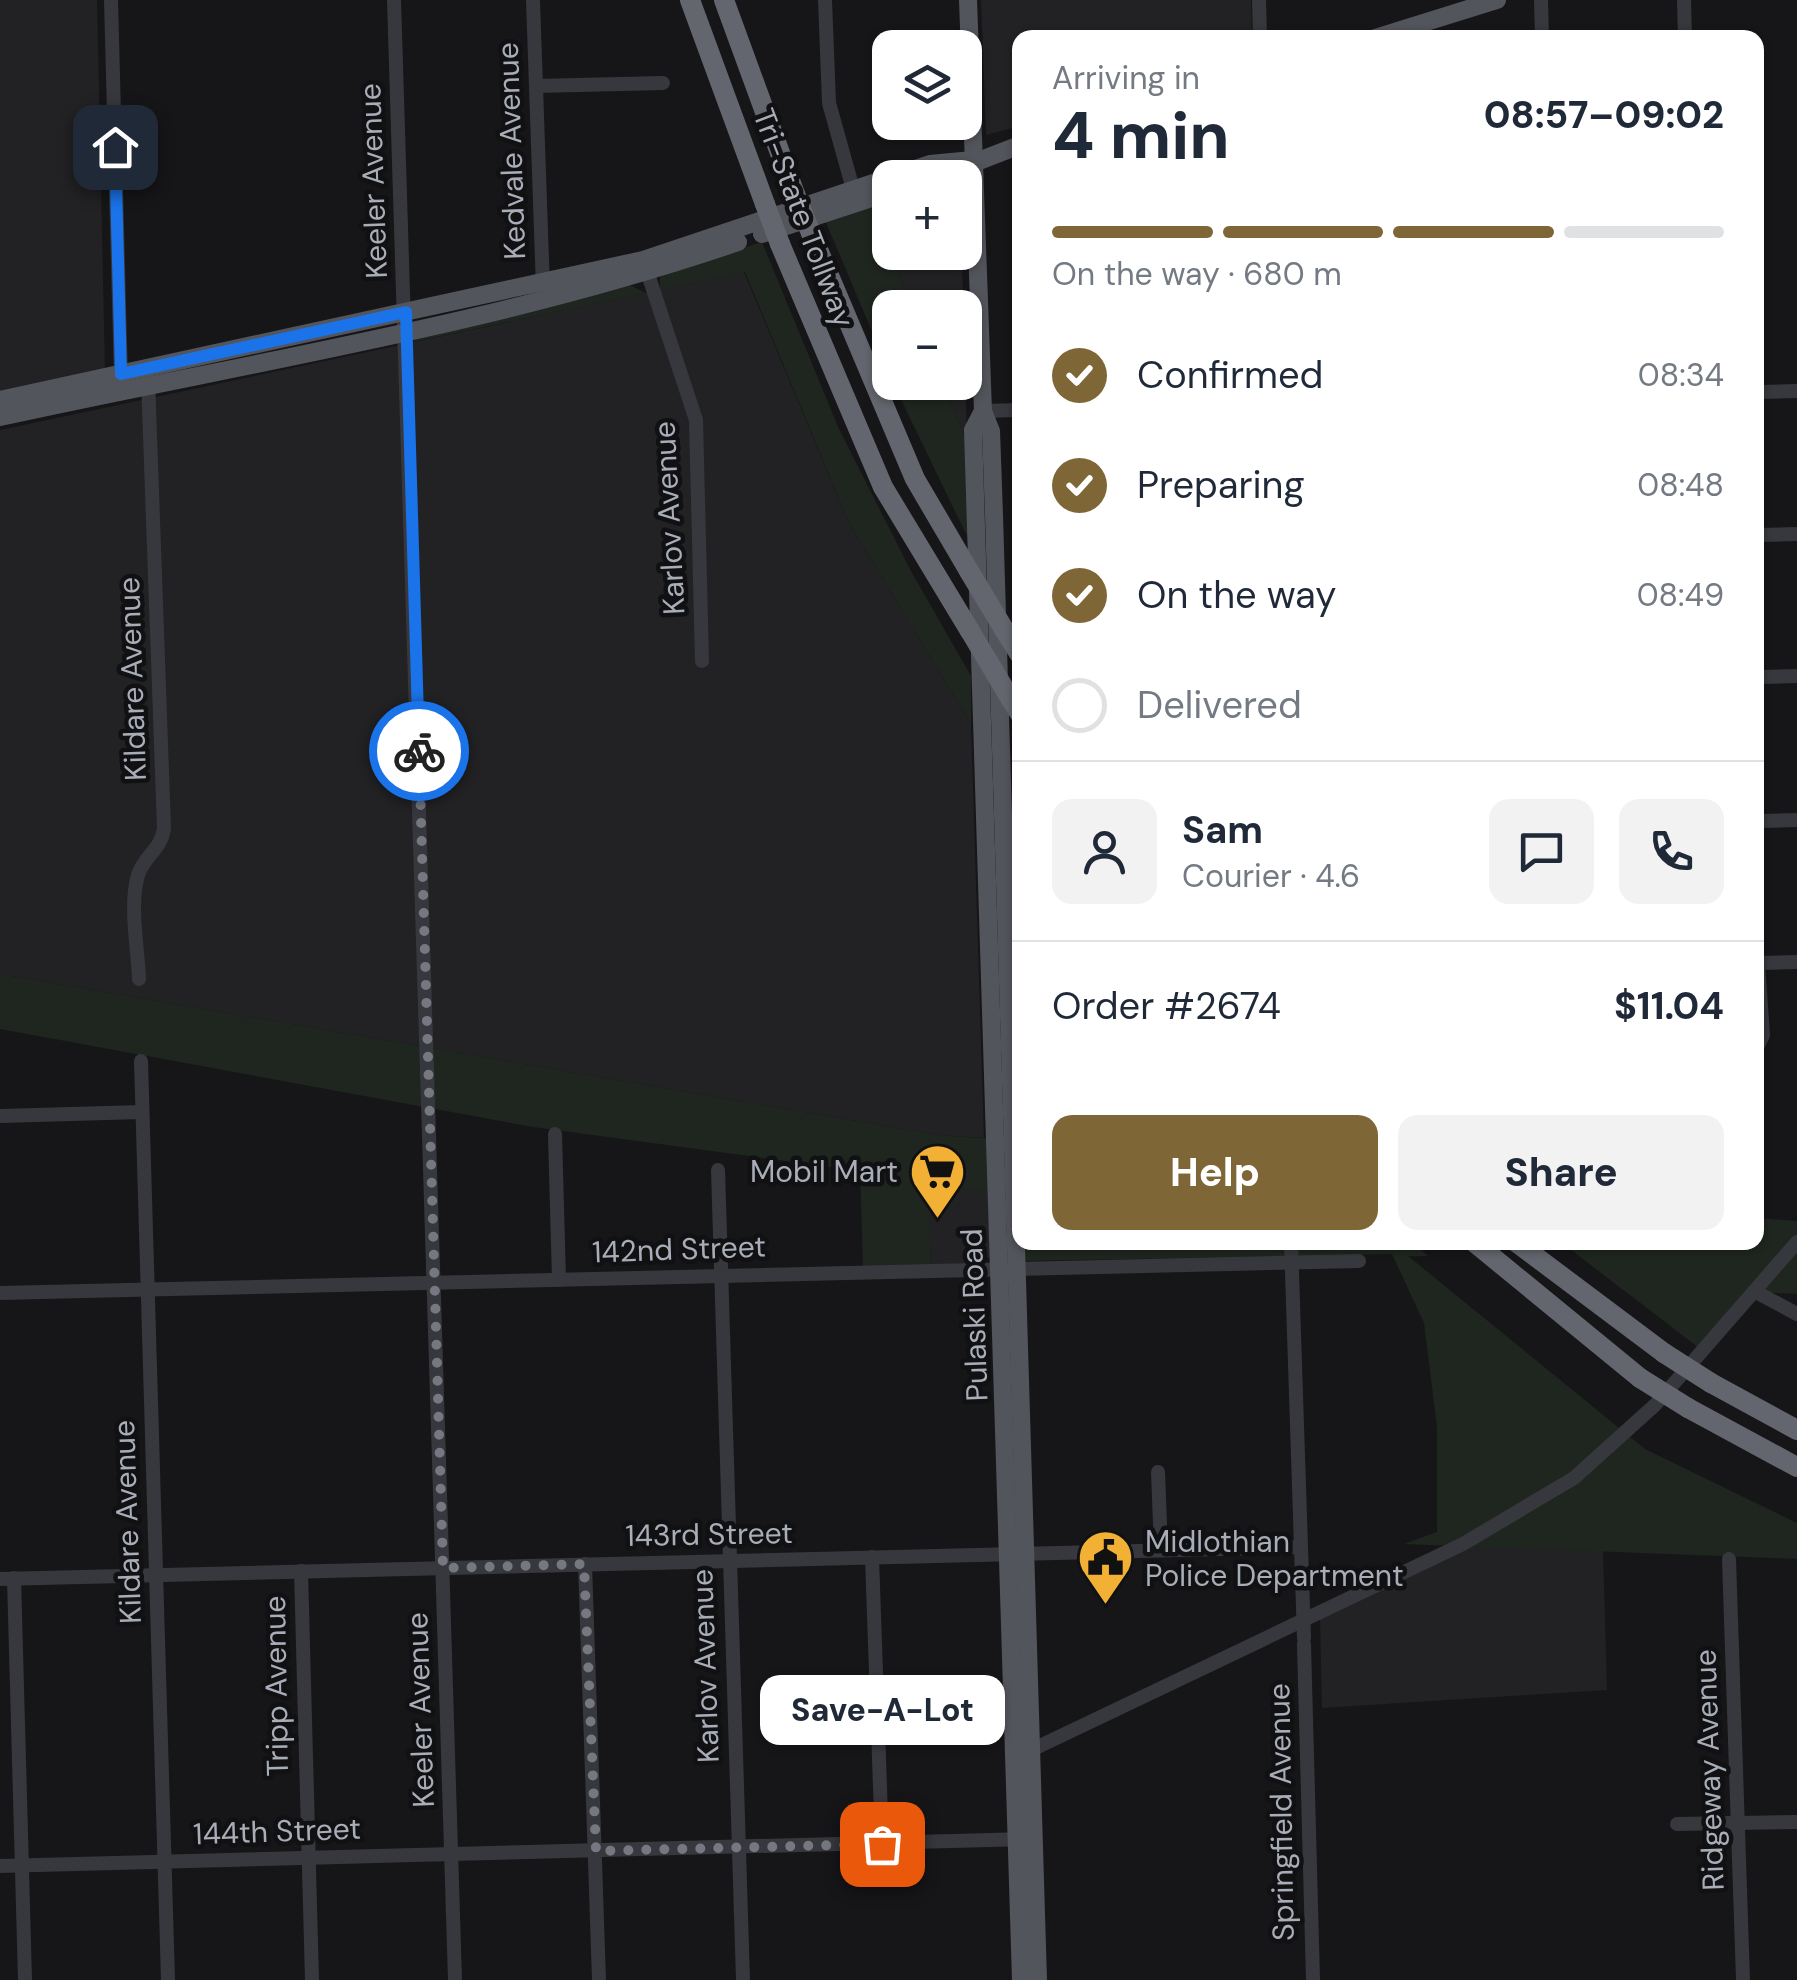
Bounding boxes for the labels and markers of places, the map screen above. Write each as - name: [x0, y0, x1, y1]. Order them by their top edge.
- pin: [73, 105, 158, 190]
- supermarket icon: Mobil Mart: [907, 1141, 967, 1220]
- place label: Mobil Mart: [750, 1152, 898, 1191]
- place label: Midlothian Police Department: [1145, 1522, 1404, 1595]
- public building icon: Midlothian Police Department: [1076, 1528, 1136, 1607]
- callout: Save-A-Lot: [760, 1674, 1004, 1744]
- pin: [840, 1802, 925, 1887]

